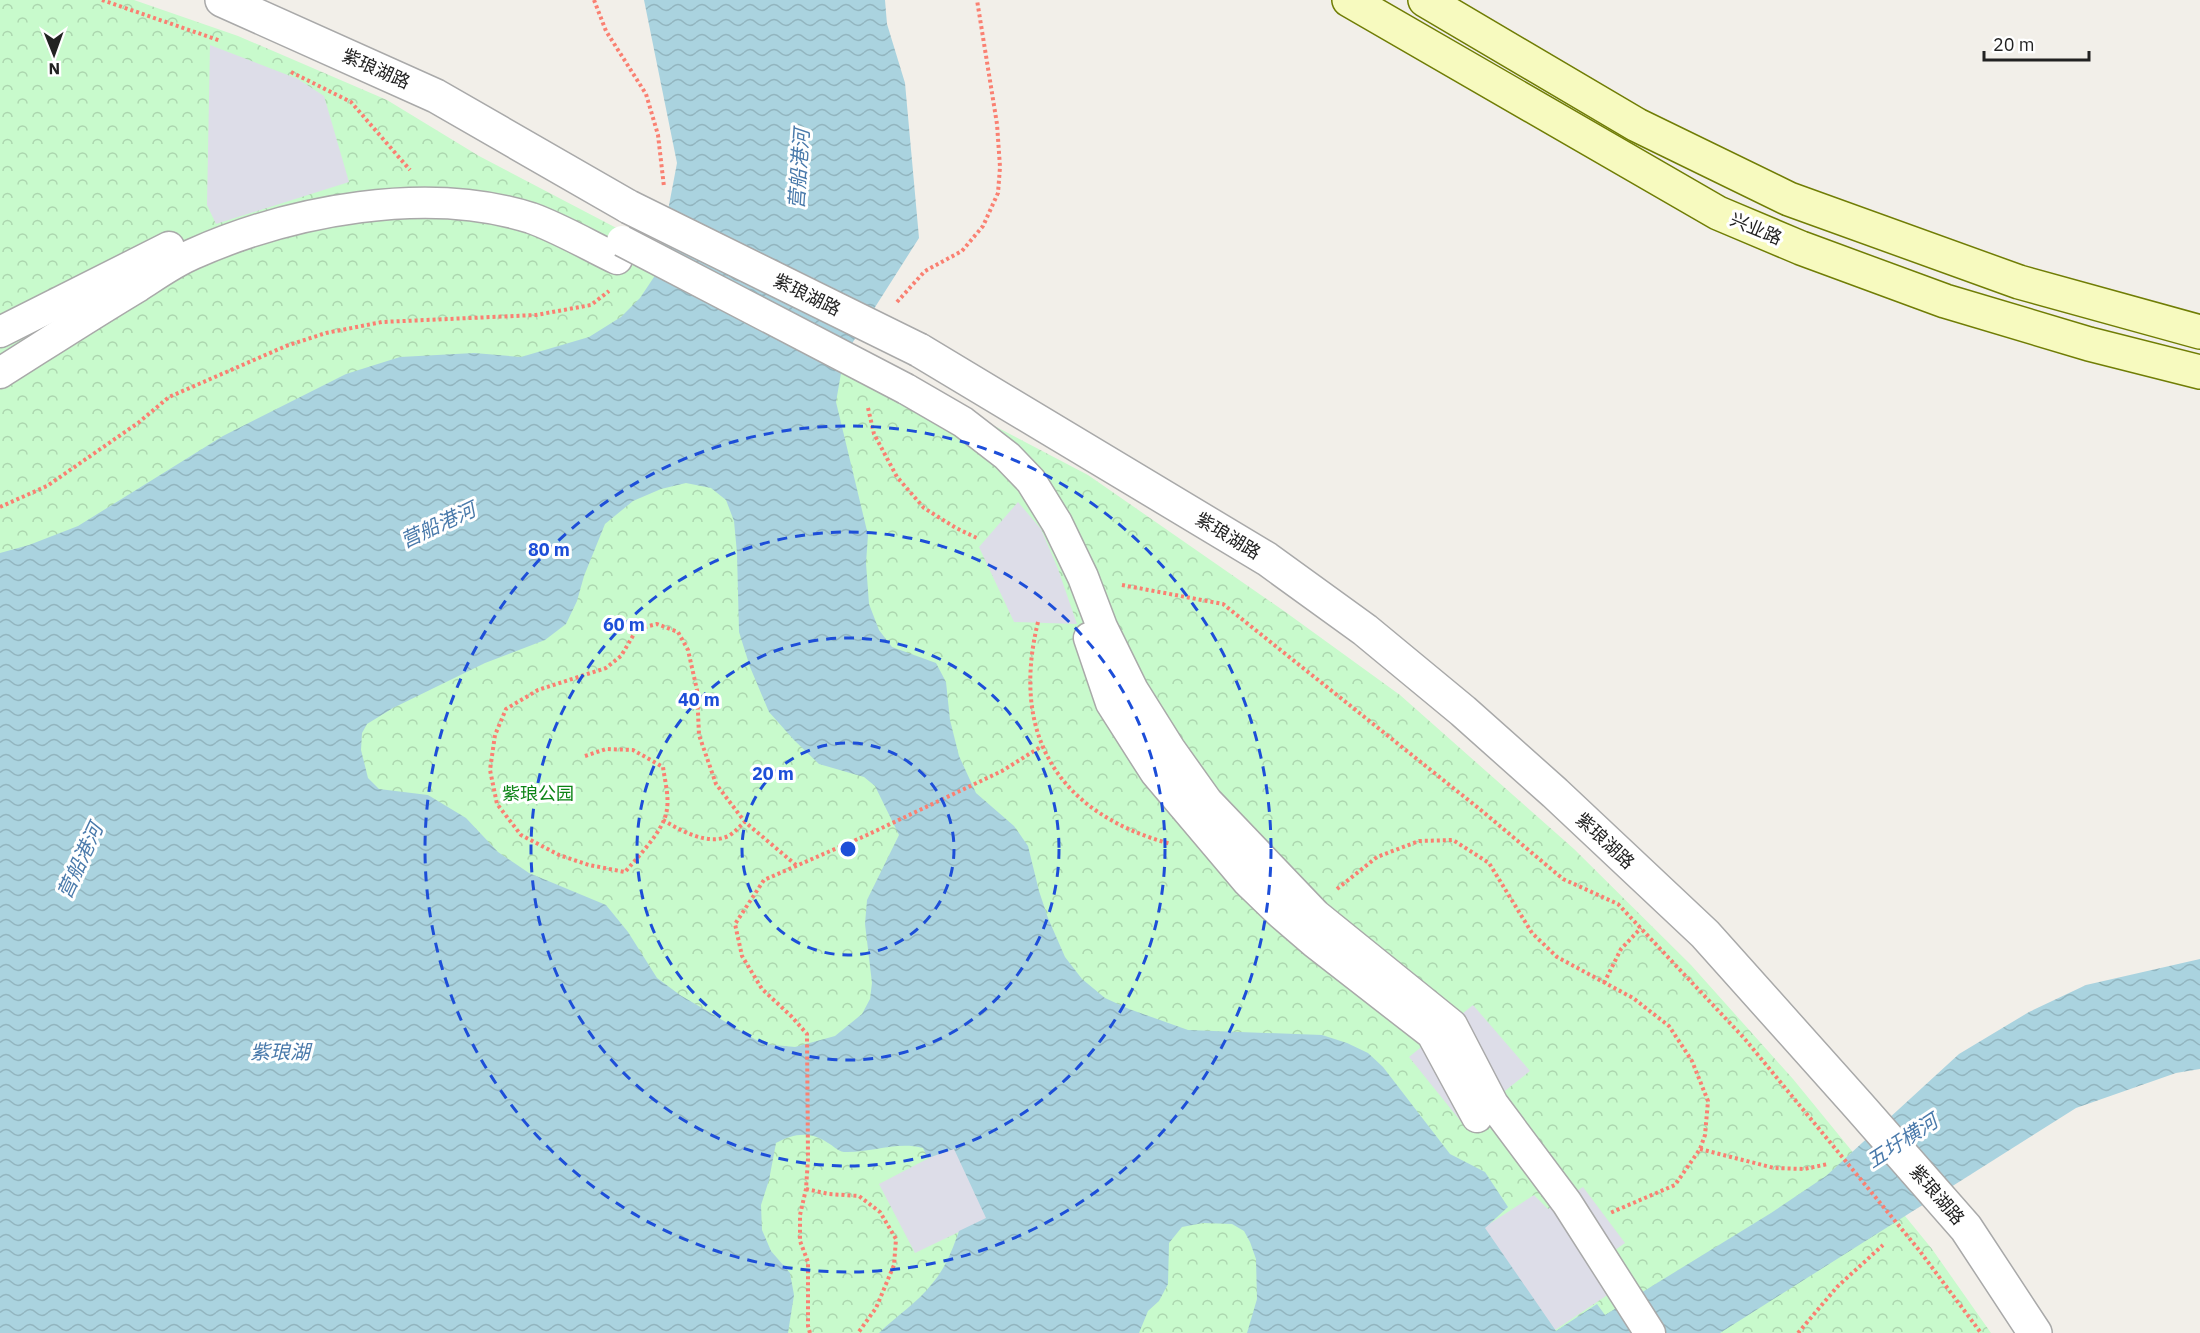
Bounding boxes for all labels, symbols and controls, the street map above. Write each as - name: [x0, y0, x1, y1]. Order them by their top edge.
- north arrow: [24, 24, 84, 84]
- scale bar: [1984, 24, 2089, 62]
- text: 20 m: [1993, 33, 2035, 56]
- street label: 紫琅湖路: [339, 43, 414, 94]
- text: N: [48, 59, 60, 79]
- water label: 营船港河: [782, 124, 815, 210]
- street label: 兴业路: [1727, 207, 1786, 250]
- street label: 紫琅湖路: [770, 268, 845, 321]
- water label: 营船港河: [396, 494, 483, 554]
- street label: 紫琅湖路: [1191, 507, 1265, 564]
- text: 80 m: [528, 538, 570, 561]
- text: 60 m: [603, 613, 645, 636]
- text: 40 m: [678, 688, 720, 711]
- text: 20 m: [752, 762, 794, 785]
- park label: 紫琅公园: [502, 782, 574, 805]
- street label: 紫琅湖路: [1571, 808, 1640, 874]
- water label: 营船港河: [50, 815, 110, 903]
- centre of rings: [838, 839, 858, 859]
- water label: 紫琅湖: [250, 1038, 313, 1065]
- water label: 五圩横河: [1861, 1105, 1946, 1174]
- street label: 紫琅湖路: [1905, 1160, 1970, 1229]

